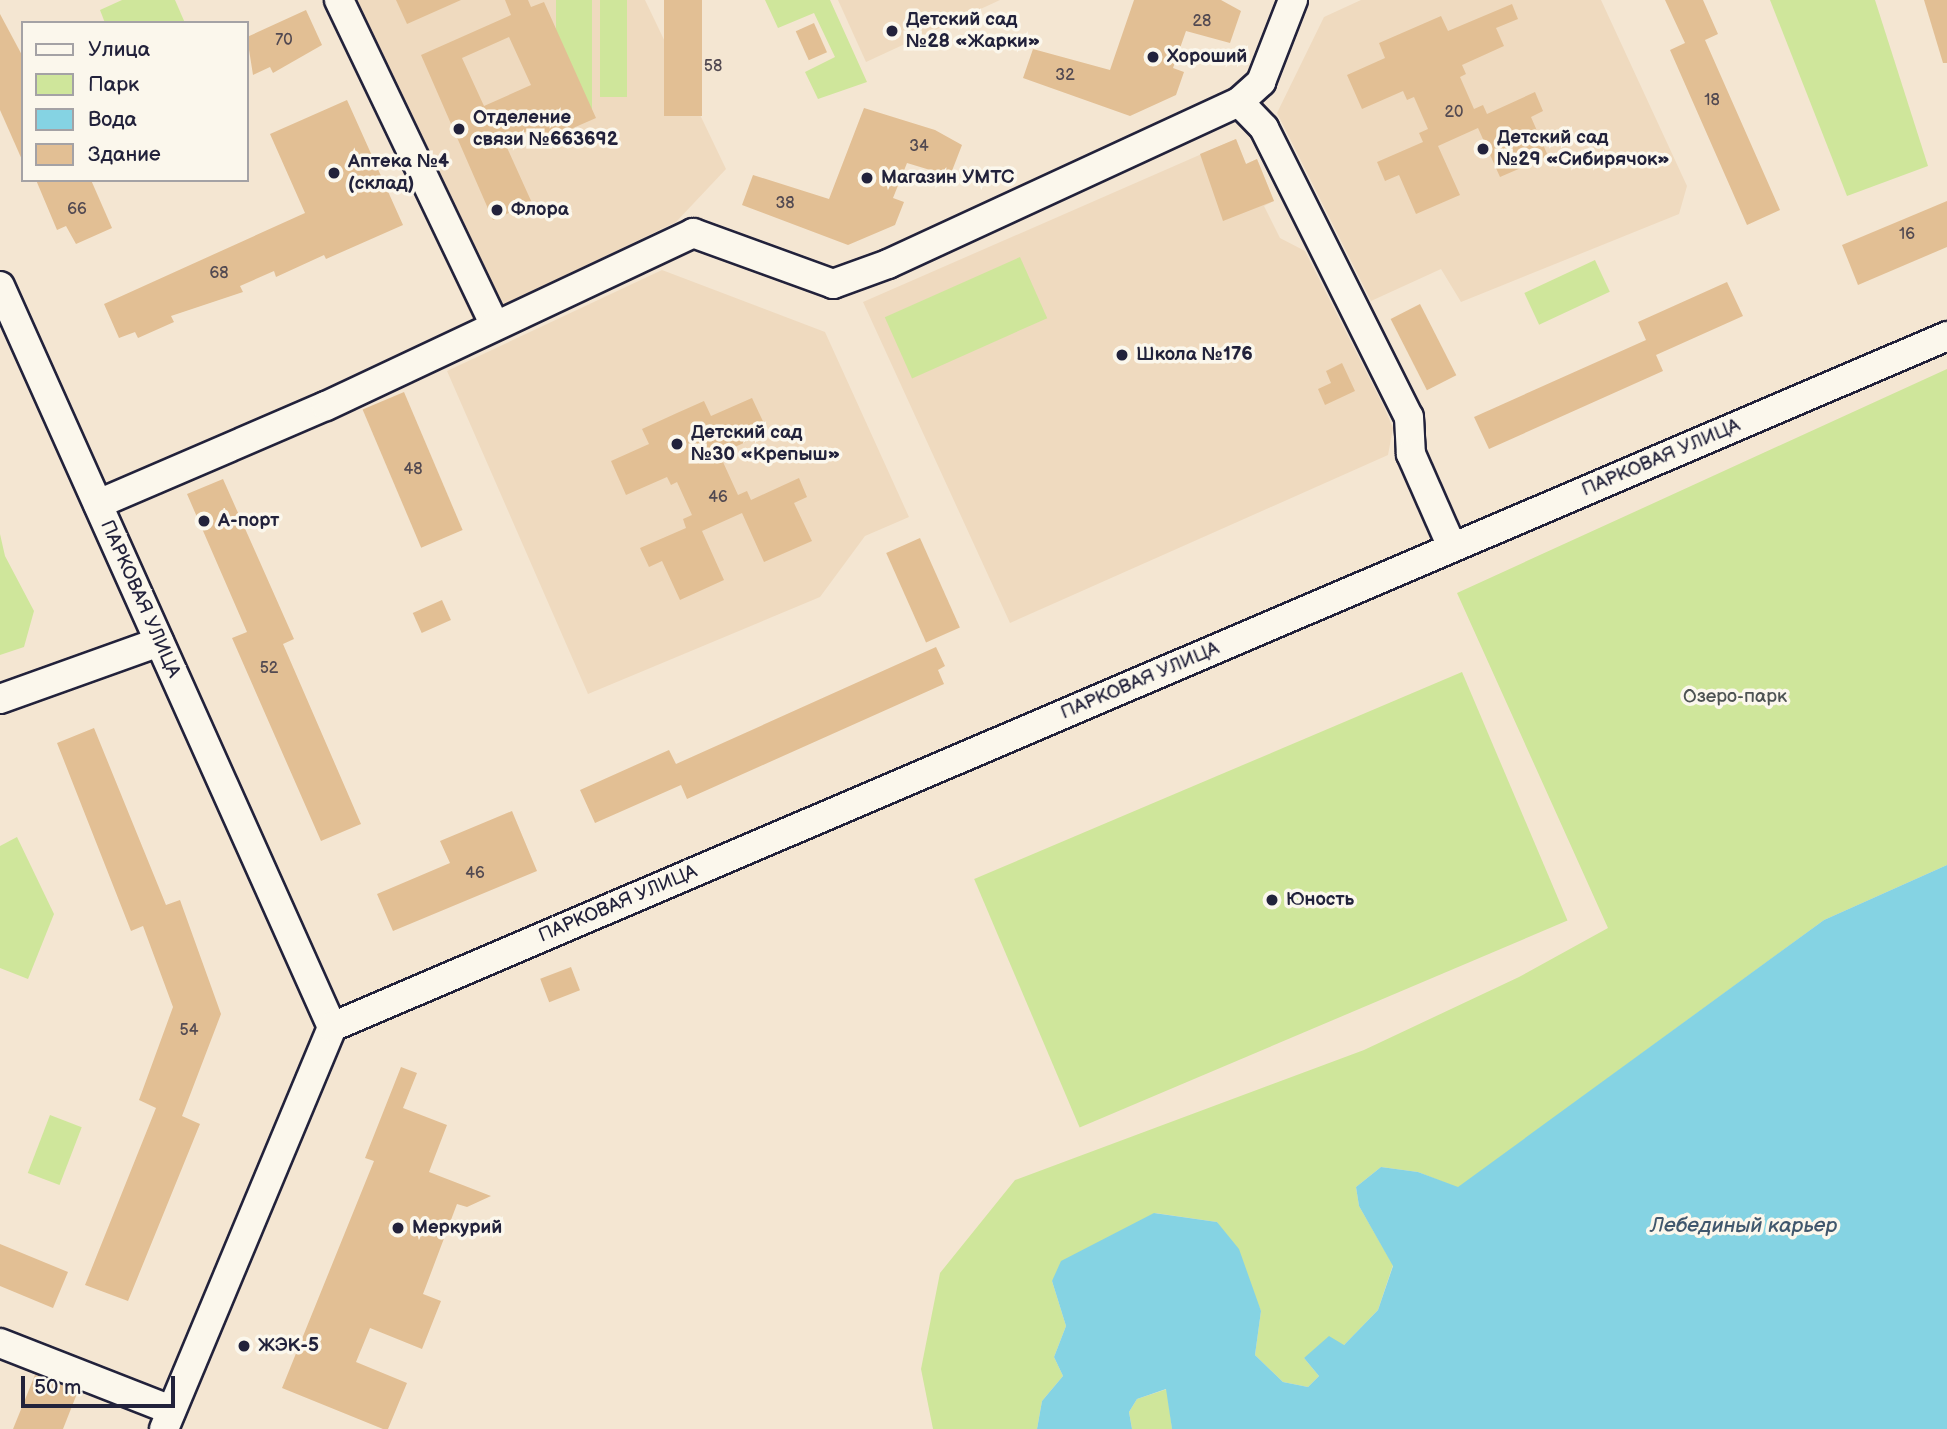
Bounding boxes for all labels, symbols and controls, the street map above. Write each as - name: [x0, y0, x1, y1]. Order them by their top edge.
- place label: Детский сад №28 «Жарки»: [906, 9, 1040, 53]
- house number: 28: [1193, 12, 1211, 32]
- legend: [21, 21, 248, 182]
- marker: Детский сад №28 «Жарки»: [884, 23, 900, 39]
- house number: 70: [275, 31, 293, 51]
- text: Улица: [88, 37, 150, 62]
- place label: Хороший: [1167, 46, 1247, 68]
- marker: Хороший: [1145, 49, 1161, 65]
- house number: 58: [704, 57, 722, 77]
- house number: 32: [1055, 66, 1075, 86]
- text: Парк: [88, 72, 139, 97]
- house number: 18: [1704, 91, 1720, 111]
- house number: 20: [1445, 103, 1463, 123]
- text: Вода: [88, 107, 137, 132]
- place label: Отделение связи №663692: [473, 107, 618, 151]
- marker: Отделение связи №663692: [451, 121, 467, 137]
- place label: Детский сад №29 «Сибирячок»: [1497, 127, 1670, 171]
- house number: 34: [909, 137, 929, 157]
- marker: Детский сад №29 «Сибирячок»: [1475, 141, 1491, 157]
- text: Здание: [88, 142, 161, 167]
- place label: Аптека №4 (склад): [348, 151, 449, 195]
- marker: Аптека №4 (склад): [326, 165, 342, 181]
- place label: Магазин УМТС: [881, 167, 1014, 189]
- marker: Магазин УМТС: [859, 170, 875, 186]
- house number: 38: [775, 194, 795, 214]
- place label: Флора: [511, 199, 569, 221]
- house number: 66: [67, 200, 87, 220]
- marker: Флора: [489, 202, 505, 218]
- house number: 16: [1899, 225, 1915, 245]
- house number: 68: [209, 264, 229, 284]
- place label: Школа №176: [1136, 344, 1253, 366]
- marker: Школа №176: [1114, 347, 1130, 363]
- street label: ПАРКОВАЯ УЛИЦА: [1578, 414, 1744, 502]
- place label: Детский сад №30 «Крепыш»: [691, 422, 840, 466]
- marker: Детский сад №30 «Крепыш»: [669, 436, 685, 452]
- house number: 48: [403, 460, 423, 480]
- house number: 46: [708, 488, 728, 508]
- place label: А-порт: [218, 510, 279, 532]
- marker: А-порт: [196, 513, 212, 529]
- street label: ПАРКОВАЯ УЛИЦА: [95, 517, 185, 681]
- street label: ПАРКОВАЯ УЛИЦА: [1057, 637, 1223, 725]
- house number: 52: [260, 659, 278, 679]
- park label: Озеро-парк: [1683, 686, 1787, 708]
- street label: ПАРКОВАЯ УЛИЦА: [535, 860, 701, 948]
- house number: 46: [465, 864, 485, 884]
- place label: Юность: [1286, 889, 1354, 911]
- marker: Юность: [1264, 892, 1280, 908]
- house number: 54: [180, 1021, 198, 1041]
- water label: Лебединый карьер: [1651, 1213, 1837, 1239]
- place label: Меркурий: [412, 1217, 502, 1239]
- marker: Меркурий: [390, 1220, 406, 1236]
- place label: ЖЭК-5: [258, 1335, 319, 1357]
- marker: ЖЭК-5: [236, 1338, 252, 1354]
- scale bar: [24, 1362, 178, 1406]
- text: 50 m: [34, 1375, 81, 1400]

